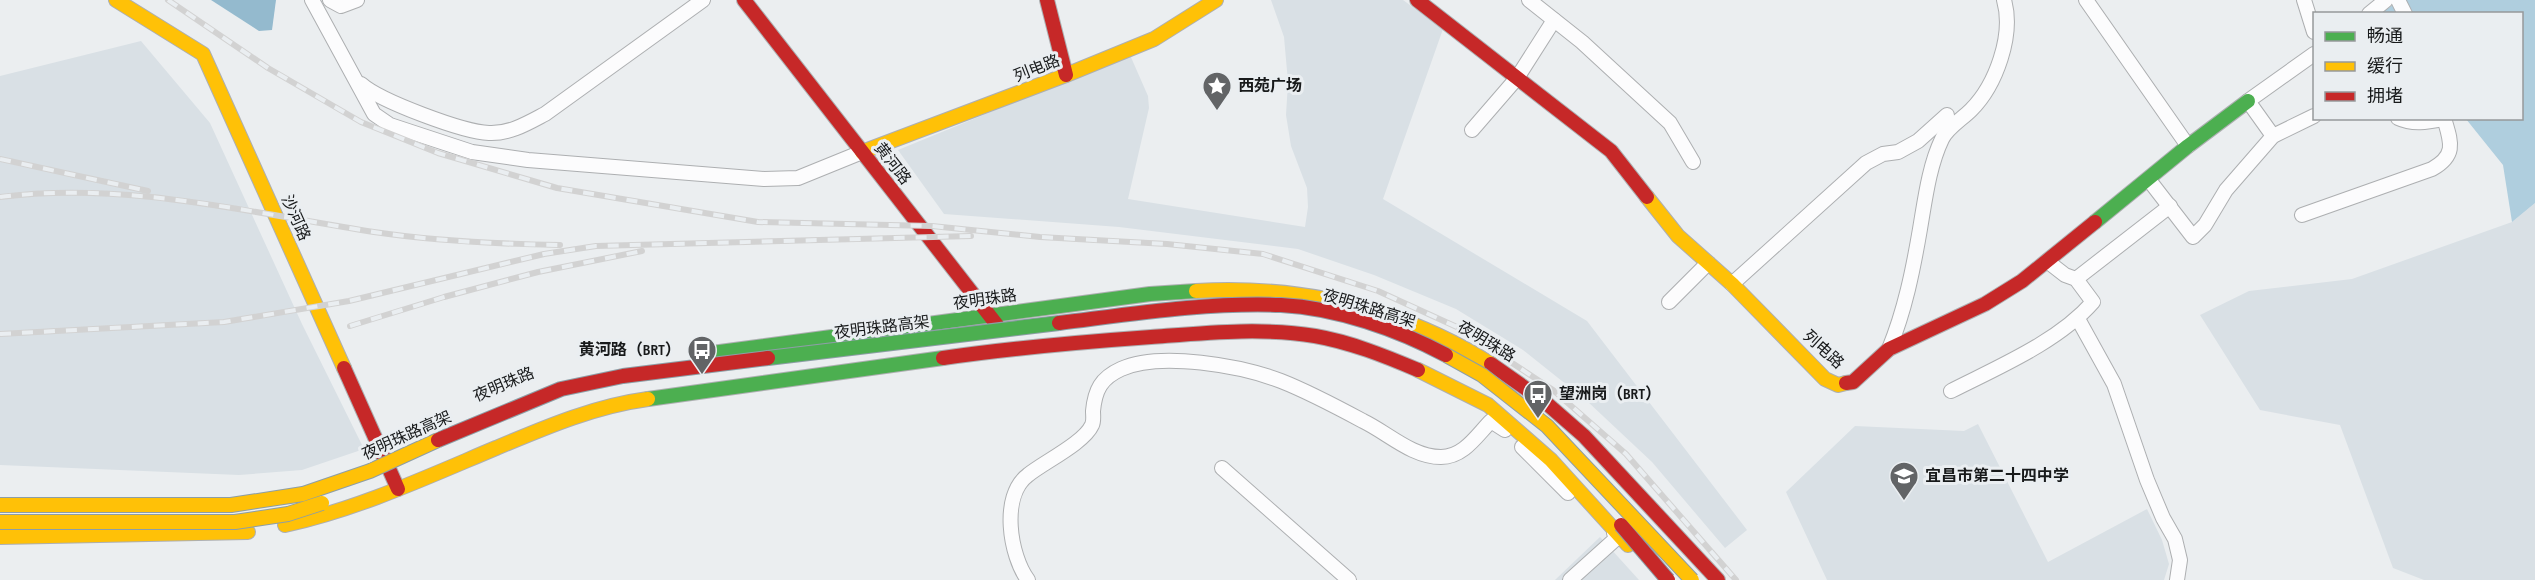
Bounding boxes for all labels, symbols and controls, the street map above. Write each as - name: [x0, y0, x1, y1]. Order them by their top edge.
- legend: [2313, 12, 2523, 120]
- text: 畅通: [2367, 26, 2403, 47]
- street label: 列电路: [1011, 52, 1063, 86]
- text: 缓行: [2367, 56, 2403, 77]
- place icon: 西苑广场: [1201, 70, 1233, 112]
- place label: 西苑广场: [1238, 77, 1302, 96]
- text: 拥堵: [2367, 86, 2403, 107]
- street label: 黄河路: [870, 139, 914, 189]
- street label: 沙河路: [277, 192, 313, 244]
- street label: 夜明珠路: [952, 286, 1018, 314]
- street label: 夜明珠路高架: [1320, 286, 1418, 332]
- street label: 夜明珠路高架: [833, 313, 931, 343]
- street label: 夜明珠路: [1454, 317, 1518, 367]
- street label: 列电路: [1799, 327, 1847, 373]
- bus stop icon: 黄河路（BRT）: [686, 334, 718, 376]
- place label: 黄河路（BRT）: [579, 341, 681, 360]
- street label: 夜明珠路: [471, 364, 537, 406]
- bus stop icon: 望洲岗（BRT）: [1522, 378, 1554, 420]
- place label: 望洲岗（BRT）: [1559, 385, 1661, 404]
- street label: 夜明珠路高架: [359, 408, 455, 464]
- school or university icon: 宜昌市第二十四中学: [1888, 460, 1920, 502]
- place label: 宜昌市第二十四中学: [1925, 467, 2069, 486]

